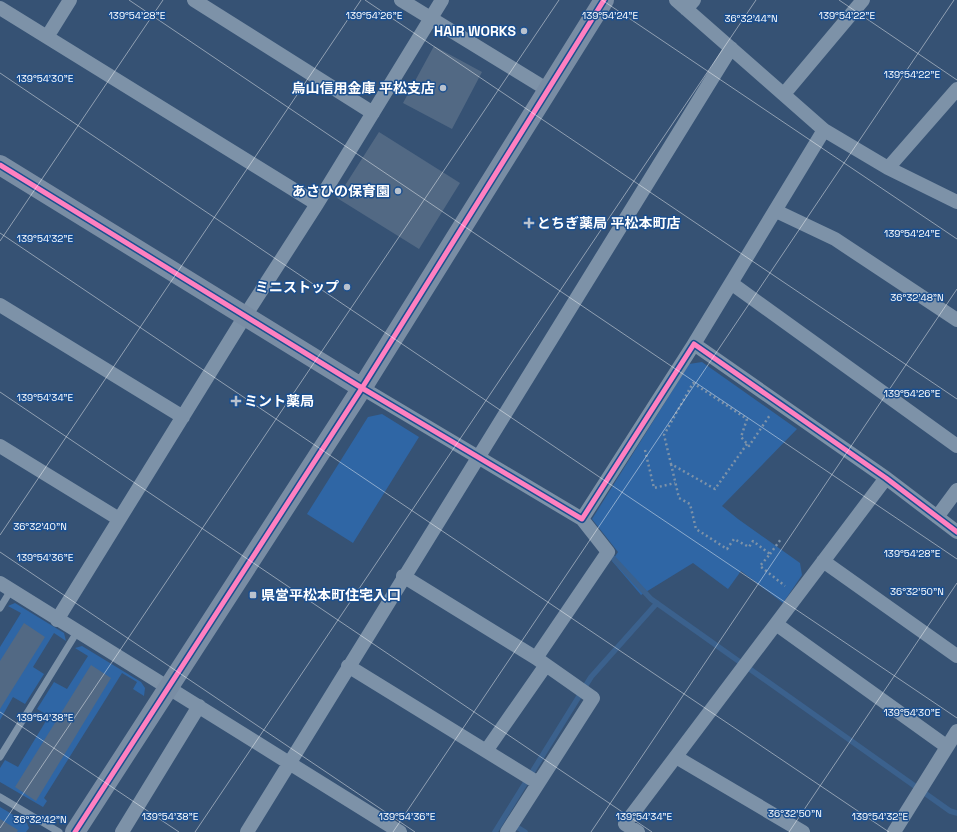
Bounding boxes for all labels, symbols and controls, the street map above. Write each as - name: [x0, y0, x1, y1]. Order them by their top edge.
- text: 139°54'28"E: [109, 9, 166, 22]
- text: 139°54'26"E: [346, 9, 403, 22]
- text: 139°54'24"E: [582, 9, 638, 22]
- text: 139°54'22"E: [819, 9, 876, 22]
- text: 36°32'44"N: [724, 12, 778, 25]
- place label: HAIR WORKS: [434, 22, 517, 40]
- marker: HAIR WORKS: [519, 26, 529, 36]
- text: 139°54'22"E: [884, 68, 941, 81]
- text: 139°54'30"E: [17, 72, 74, 85]
- place label: 烏山信用金庫 平松支店: [291, 79, 435, 97]
- marker: 烏山信用金庫 平松支店: [438, 83, 448, 93]
- place label: あさひの保育園: [292, 182, 390, 200]
- marker: あさひの保育園: [393, 186, 403, 196]
- place label: とちぎ薬局 平松本町店: [537, 214, 681, 232]
- marker: とちぎ薬局 平松本町店: [524, 218, 534, 228]
- text: 139°54'24"E: [884, 227, 940, 240]
- text: 139°54'32"E: [17, 232, 74, 245]
- place label: ミニストップ: [255, 278, 339, 296]
- marker: ミニストップ: [342, 282, 352, 292]
- text: 36°32'48"N: [890, 291, 944, 304]
- text: 139°54'26"E: [884, 387, 941, 400]
- text: 139°54'34"E: [17, 391, 74, 404]
- place label: ミント薬局: [244, 392, 314, 410]
- marker: ミント薬局: [231, 396, 241, 406]
- text: 36°32'40"N: [13, 520, 67, 533]
- text: 139°54'28"E: [884, 547, 941, 560]
- text: 139°54'36"E: [17, 551, 74, 564]
- text: 36°32'50"N: [890, 585, 944, 598]
- place label: 県営平松本町住宅入口: [261, 586, 401, 604]
- marker: 県営平松本町住宅入口: [248, 590, 258, 600]
- text: 139°54'30"E: [884, 706, 941, 719]
- text: 139°54'38"E: [17, 711, 74, 724]
- text: 36°32'50"N: [768, 807, 822, 820]
- text: 139°54'38"E: [142, 810, 199, 823]
- text: 139°54'36"E: [379, 810, 436, 823]
- text: 139°54'34"E: [616, 810, 673, 823]
- text: 139°54'32"E: [852, 810, 909, 823]
- text: 36°32'42"N: [13, 813, 67, 826]

